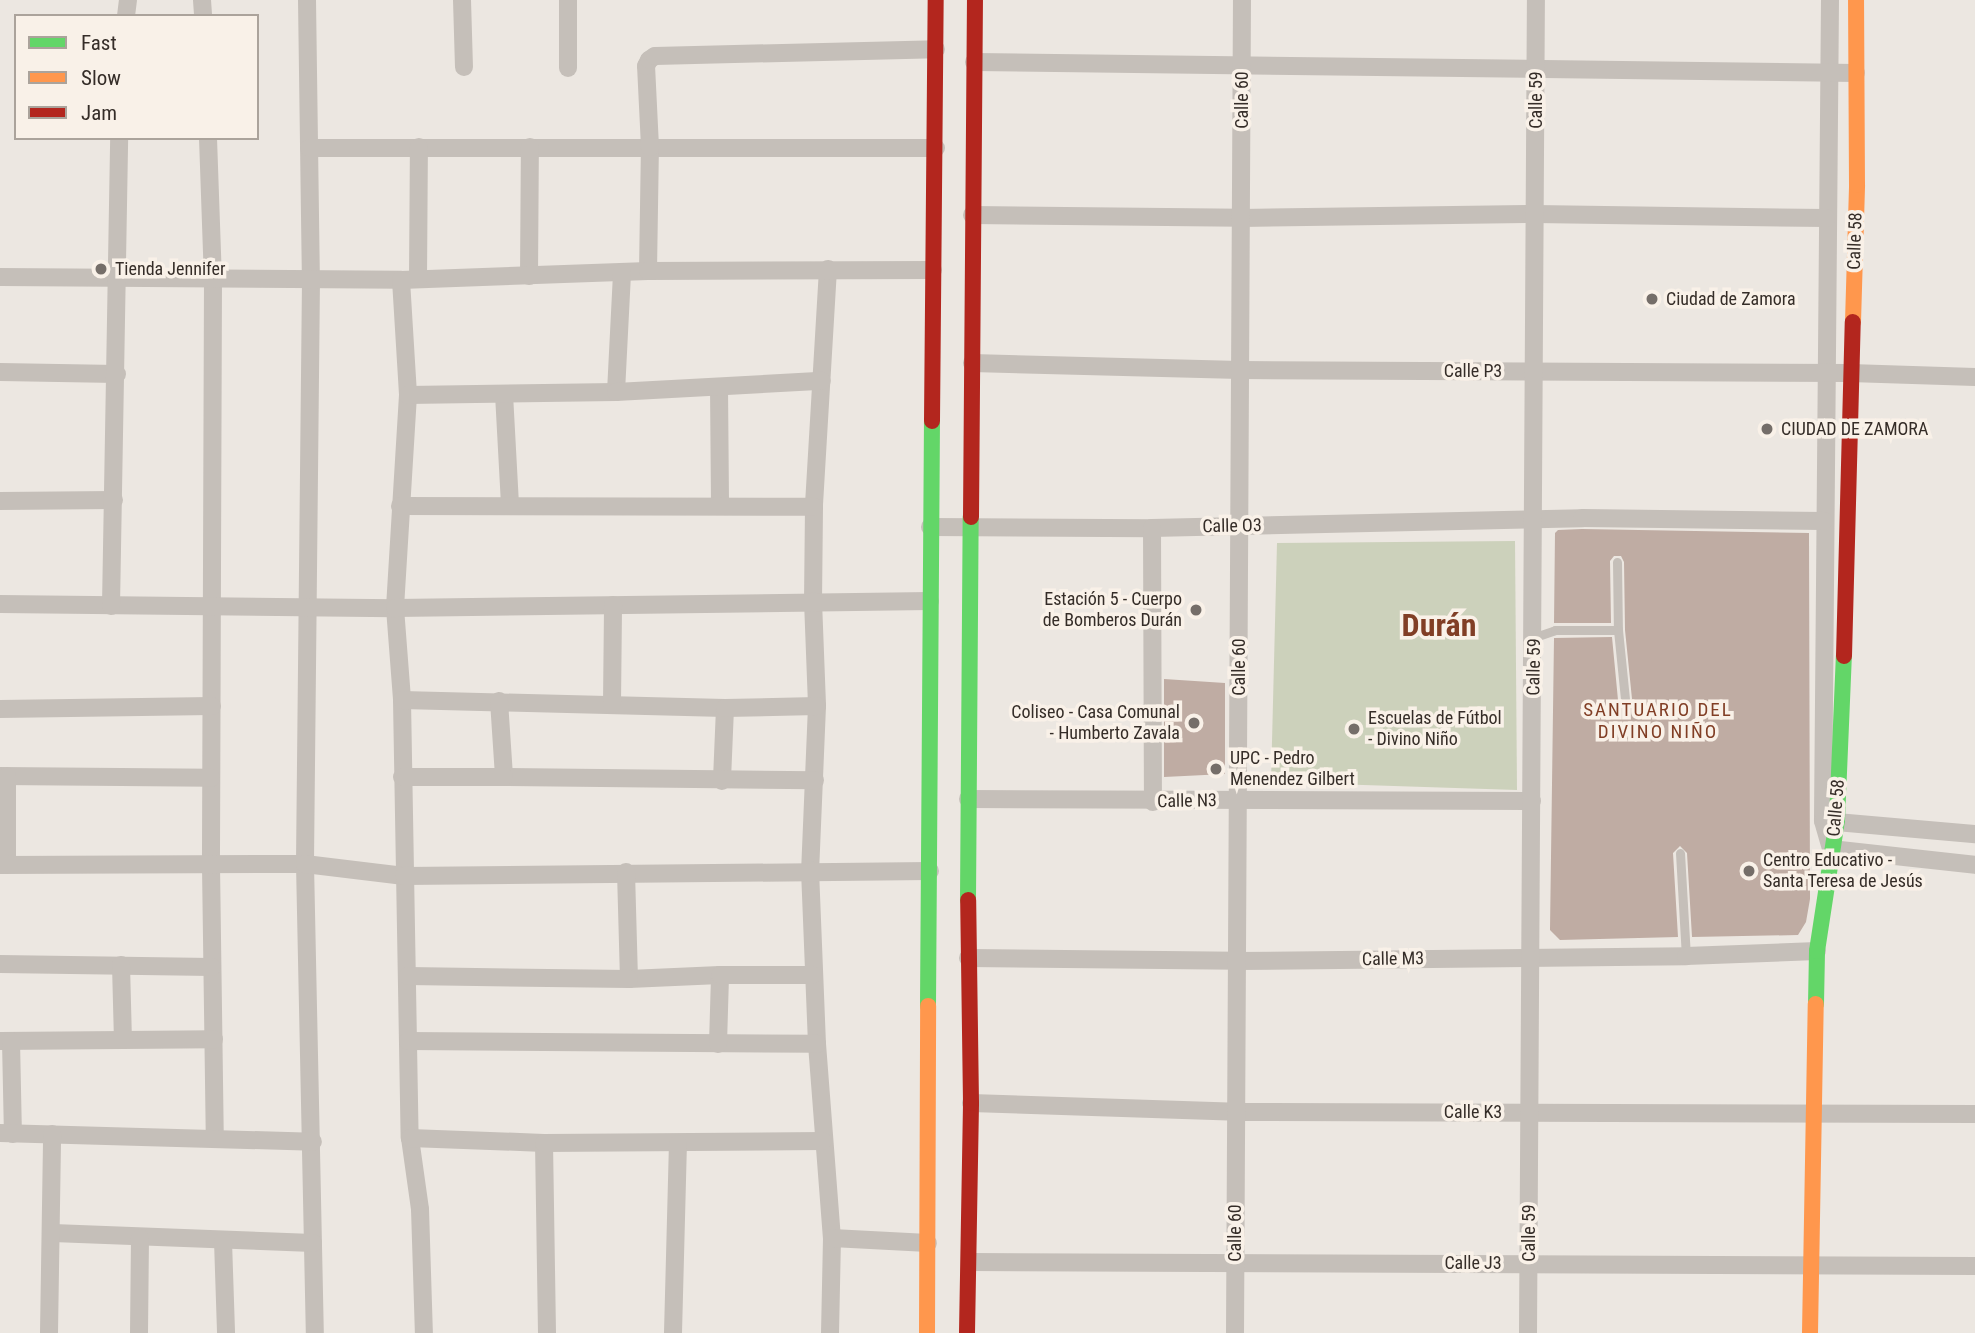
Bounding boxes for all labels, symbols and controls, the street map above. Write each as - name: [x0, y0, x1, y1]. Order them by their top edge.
- legend: [14, 14, 259, 140]
- text: Fast: [81, 31, 117, 55]
- text: Slow: [81, 66, 121, 90]
- street label: Calle 60: [1231, 71, 1253, 129]
- street label: Calle 59: [1525, 71, 1547, 129]
- text: Jam: [81, 101, 117, 125]
- street label: Calle 58: [1843, 212, 1867, 270]
- place label: Tienda Jennifer: [115, 258, 225, 280]
- marker: Tienda Jennifer: [93, 261, 109, 277]
- place label: Ciudad de Zamora: [1666, 288, 1796, 310]
- marker: Ciudad de Zamora: [1644, 291, 1660, 307]
- street label: Calle P3: [1444, 360, 1502, 382]
- place label: CIUDAD DE ZAMORA: [1781, 418, 1928, 440]
- marker: CIUDAD DE ZAMORA: [1759, 421, 1775, 437]
- street label: Calle O3: [1202, 515, 1262, 537]
- place label: Estación 5 - Cuerpo de Bomberos Durán: [1043, 589, 1182, 632]
- marker: Estación 5 - Cuerpo de Bomberos Durán: [1188, 602, 1204, 618]
- district label: Durán: [1402, 606, 1476, 644]
- street label: Calle 60: [1228, 638, 1250, 696]
- street label: Calle 59: [1523, 638, 1545, 696]
- district label: SANTUARIO DEL DIVINO NIÑO: [1585, 699, 1731, 743]
- place label: Coliseo - Casa Comunal - Humberto Zavala: [1011, 702, 1180, 744]
- place label: Escuelas de Fútbol - Divino Niño: [1368, 708, 1502, 750]
- marker: Coliseo - Casa Comunal - Humberto Zavala: [1186, 715, 1202, 731]
- marker: Escuelas de Fútbol - Divino Niño: [1346, 721, 1362, 737]
- place label: UPC - Pedro Menendez Gilbert: [1230, 748, 1355, 790]
- marker: UPC - Pedro Menendez Gilbert: [1208, 761, 1224, 777]
- street label: Calle 58: [1823, 778, 1849, 838]
- street label: Calle N3: [1157, 790, 1217, 812]
- place label: Centro Educativo - Santa Teresa de Jesús: [1763, 850, 1923, 892]
- marker: Centro Educativo - Santa Teresa de Jesús: [1741, 863, 1757, 879]
- street label: Calle M3: [1362, 948, 1424, 970]
- street label: Calle K3: [1444, 1101, 1502, 1123]
- street label: Calle 60: [1224, 1204, 1246, 1262]
- street label: Calle 59: [1518, 1204, 1540, 1262]
- street label: Calle J3: [1444, 1252, 1502, 1274]

